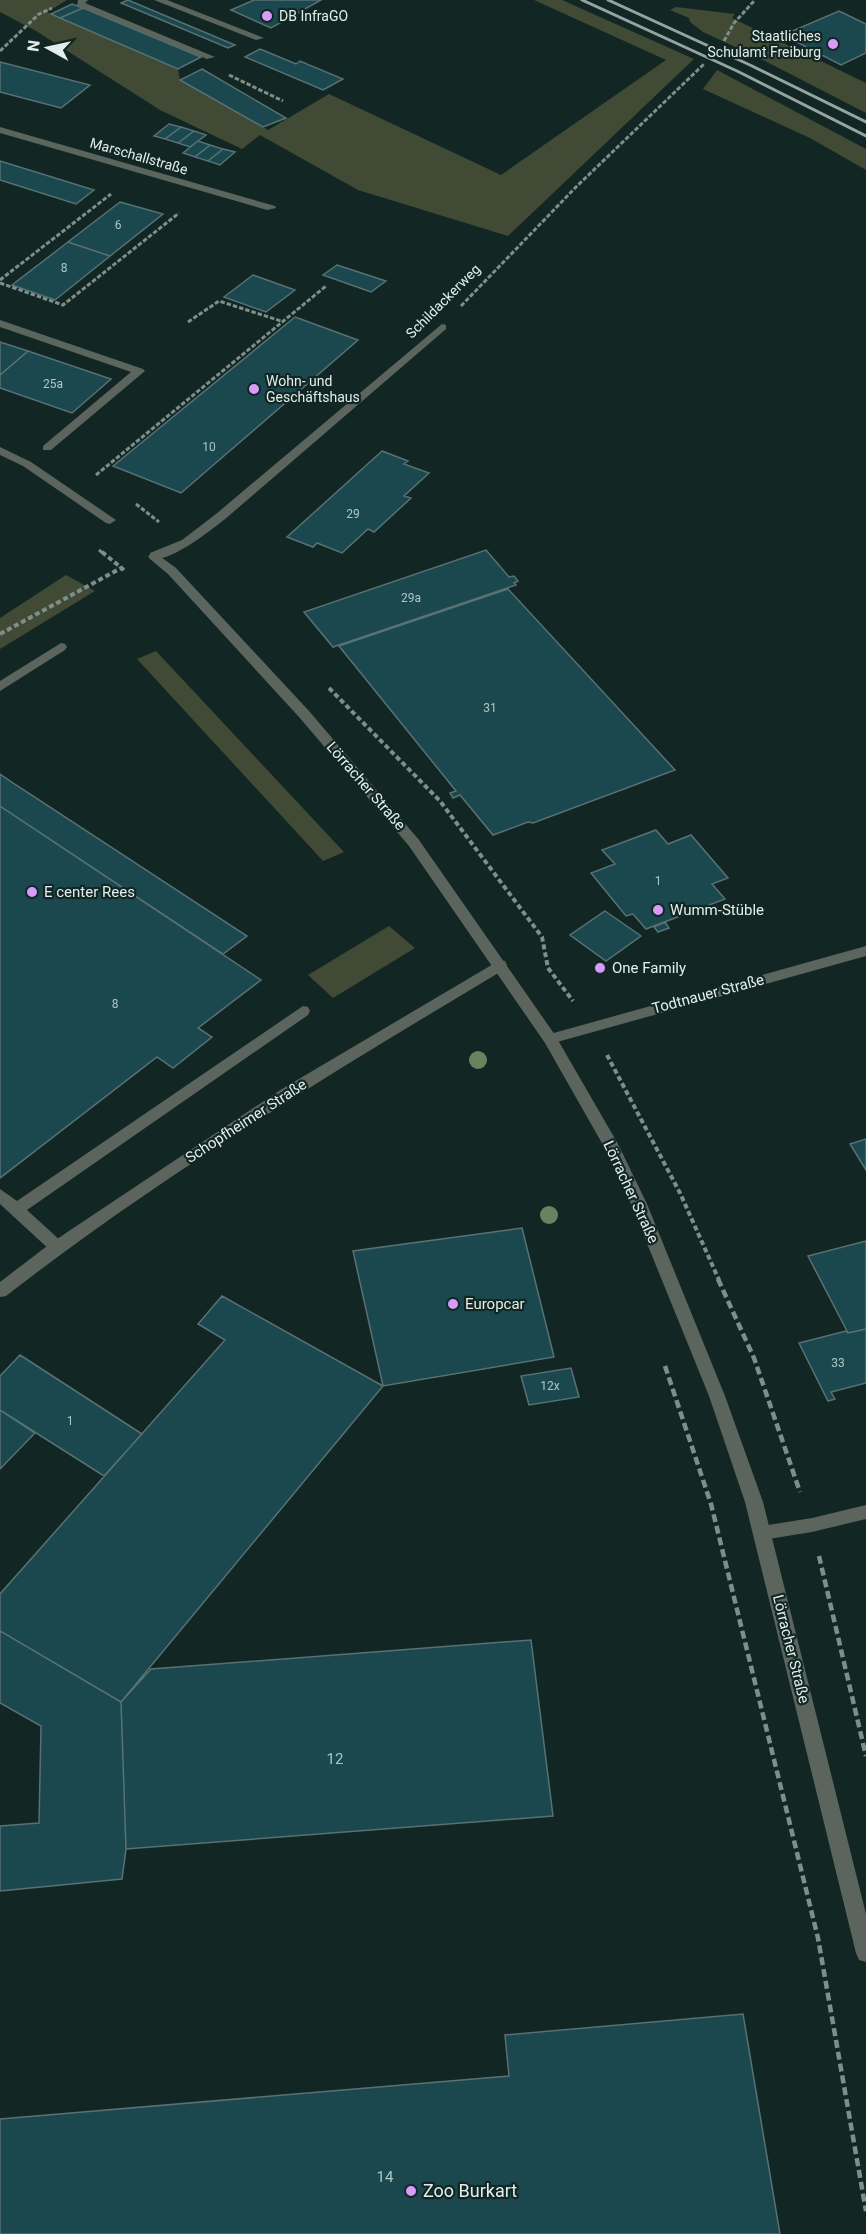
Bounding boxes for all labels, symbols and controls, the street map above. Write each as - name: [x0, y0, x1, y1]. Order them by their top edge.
- place label: DB InfraGO: [279, 8, 348, 24]
- marker: DB InfraGO: [260, 9, 274, 23]
- north arrow: [18, 18, 78, 78]
- place label: Staatliches Schulamt Freiburg: [708, 28, 821, 60]
- marker: Staatliches Schulamt Freiburg: [826, 37, 840, 51]
- text: N: [23, 39, 44, 53]
- street label: Marschallstraße: [88, 134, 190, 178]
- house number: 6: [115, 218, 122, 232]
- house number: 8: [61, 261, 68, 275]
- street label: Schildackerweg: [403, 261, 483, 341]
- place label: Wohn- und Geschäftshaus: [266, 373, 360, 405]
- house number: 25a: [43, 377, 63, 391]
- marker: Wohn- und Geschäftshaus: [247, 382, 261, 396]
- house number: 10: [202, 440, 216, 454]
- house number: 29: [346, 507, 360, 521]
- house number: 29a: [401, 591, 421, 605]
- house number: 31: [483, 701, 497, 715]
- street label: Lörracher Straße: [323, 738, 409, 834]
- house number: 1: [655, 874, 661, 888]
- place label: E center Rees: [44, 883, 135, 901]
- marker: E center Rees: [25, 885, 39, 899]
- place label: Wumm-Stüble: [670, 901, 764, 919]
- marker: Wumm-Stüble: [651, 903, 665, 917]
- place label: One Family: [612, 959, 686, 977]
- marker: One Family: [593, 961, 607, 975]
- street label: Todtnauer Straße: [650, 970, 766, 1018]
- house number: 8: [112, 997, 119, 1011]
- street label: Schopfheimer Straße: [182, 1075, 310, 1167]
- street label: Lörracher Straße: [599, 1138, 663, 1246]
- place label: Europcar: [465, 1295, 525, 1313]
- marker: Europcar: [446, 1297, 460, 1311]
- house number: 33: [831, 1356, 845, 1370]
- house number: 12x: [540, 1379, 560, 1393]
- house number: 1: [67, 1414, 73, 1428]
- street label: Lörracher Straße: [769, 1593, 813, 1705]
- house number: 12: [327, 1750, 343, 1768]
- house number: 14: [377, 2168, 394, 2186]
- place label: Zoo Burkart: [423, 2180, 517, 2201]
- marker: Zoo Burkart: [404, 2184, 418, 2198]

